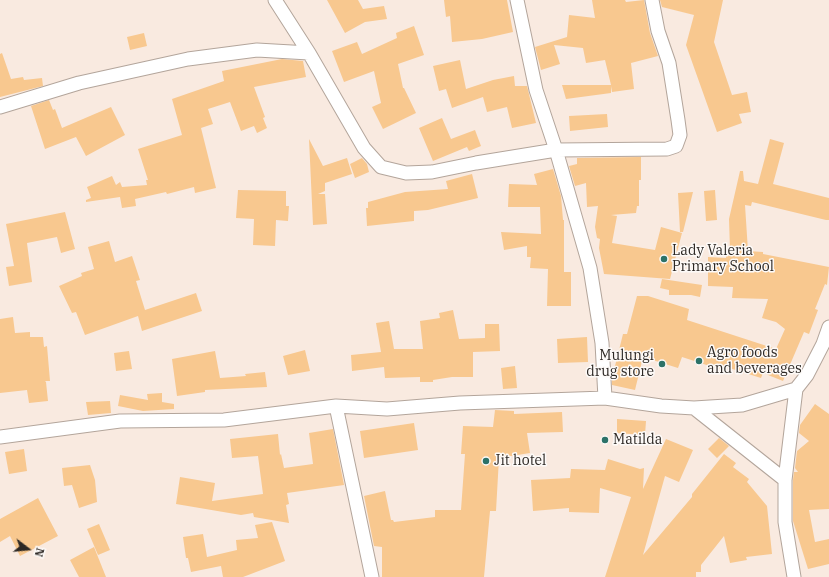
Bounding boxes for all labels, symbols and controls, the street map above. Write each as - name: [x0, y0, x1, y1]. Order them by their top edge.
- place label: Lady Valeria Primary School: [672, 243, 774, 276]
- marker: Lady Valeria Primary School: [659, 254, 669, 264]
- place label: Agro foods and beverages: [707, 345, 802, 378]
- place label: Mulungi drug store: [586, 348, 654, 380]
- marker: Agro foods and beverages: [694, 356, 704, 366]
- marker: Mulungi drug store: [657, 359, 667, 369]
- place label: Matilda: [613, 432, 662, 448]
- marker: Matilda: [600, 435, 610, 445]
- place label: Jit hotel: [494, 453, 546, 469]
- marker: Jit hotel: [481, 456, 491, 466]
- north arrow: [8, 529, 48, 569]
- text: N: [32, 546, 47, 558]

